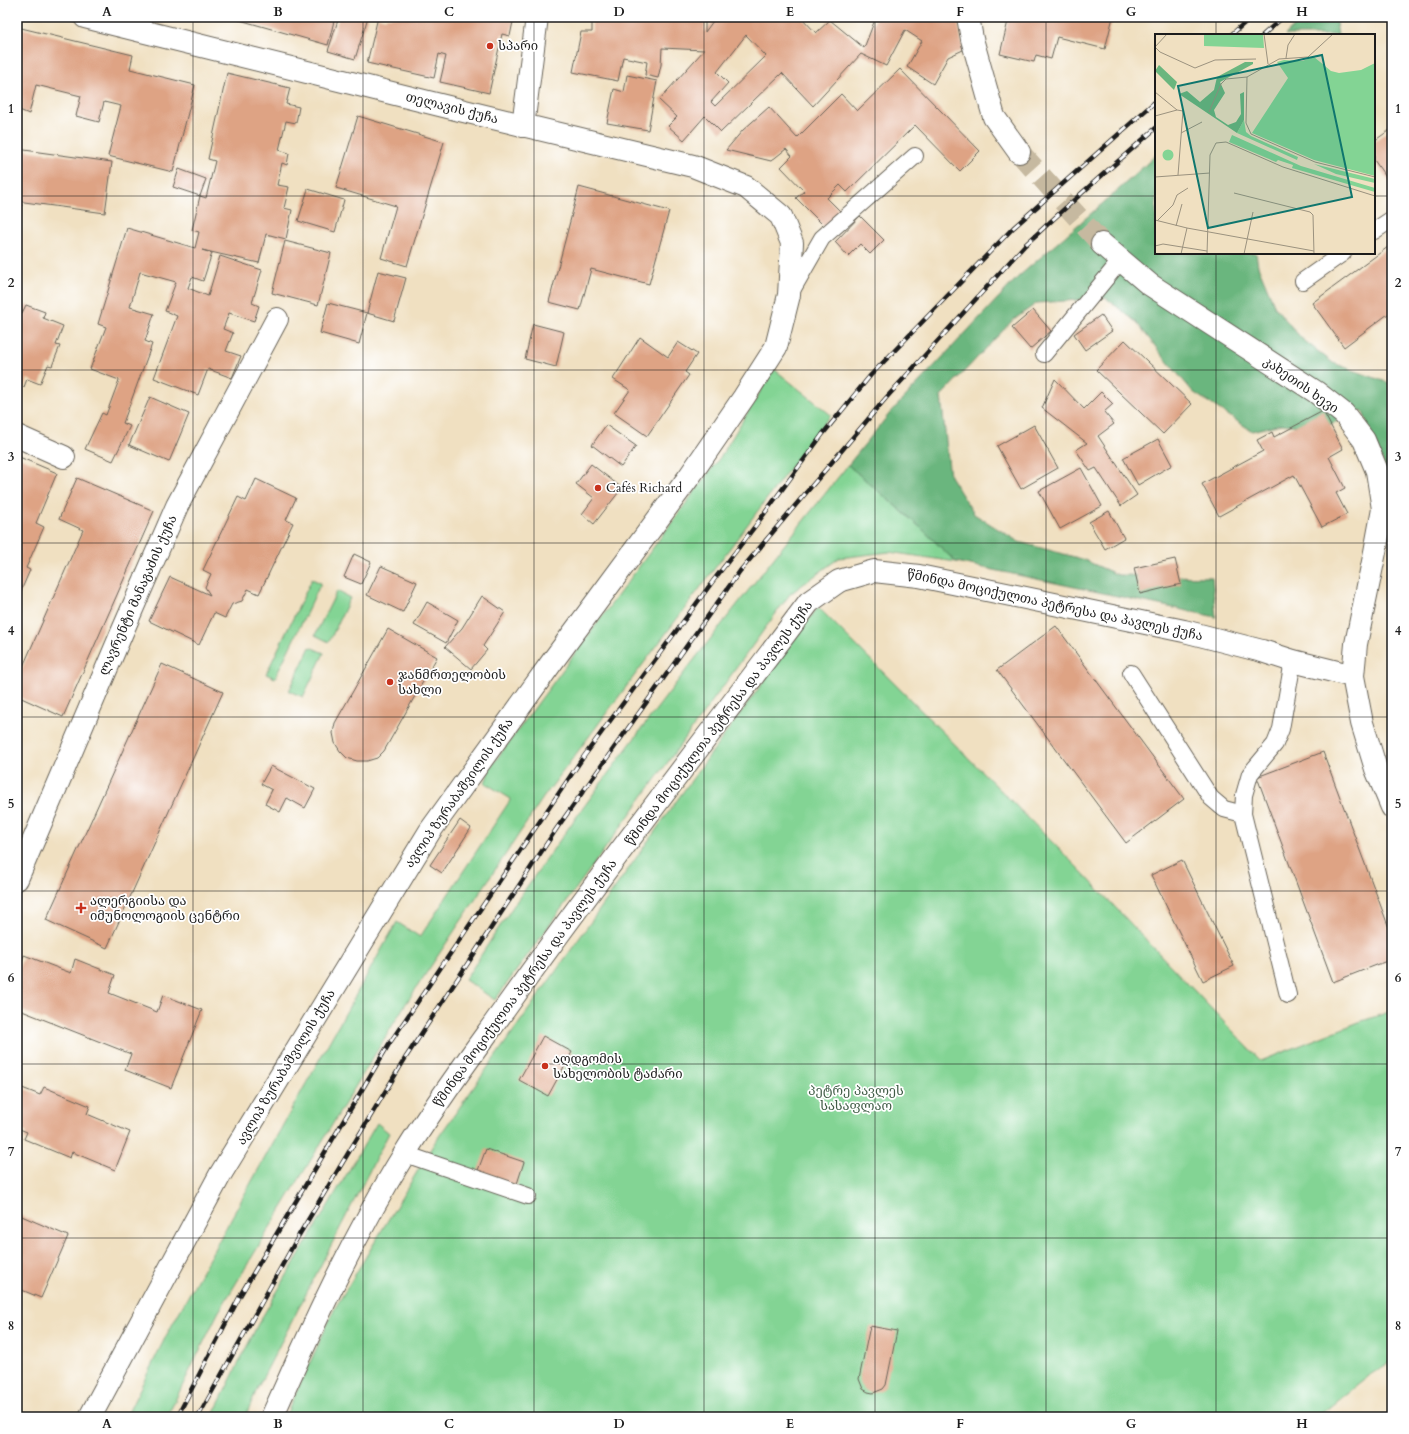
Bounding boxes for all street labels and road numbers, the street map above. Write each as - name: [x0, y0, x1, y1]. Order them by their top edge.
- street label: თელავის ქუჩა: [404, 88, 500, 128]
- street label: კახეთის ხევი: [1260, 352, 1342, 418]
- street label: ლავრენტი მანაგაძის ქუჩა: [94, 512, 182, 678]
- street label: წმინდა მოციქულთა პეტრესა და პავლეს ქუჩა: [905, 565, 1205, 645]
- street label: წმინდა მოციქულთა პეტრესა და პავლეს ქუჩა: [621, 597, 817, 849]
- street label: ავლიპ ზურაბაშვილის ქუჩა: [400, 715, 518, 871]
- street label: წმინდა მოციქულთა პეტრესა და პავლეს ქუჩა: [429, 856, 621, 1110]
- street label: ავლიპ ზურაბაშვილის ქუჩა: [232, 986, 340, 1148]

